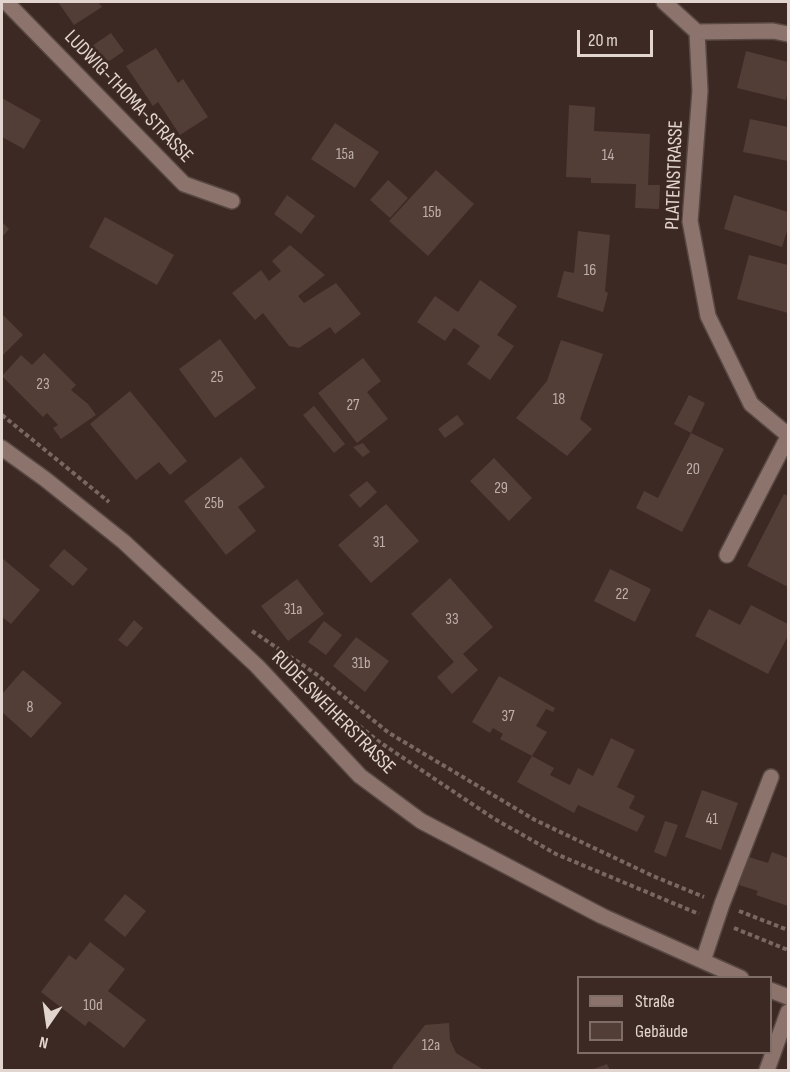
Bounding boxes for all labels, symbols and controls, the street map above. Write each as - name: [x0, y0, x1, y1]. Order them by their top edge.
- scale bar: [580, 18, 656, 56]
- street label: LUDWIG-THOMA-STRASSE: [59, 26, 197, 168]
- text: 20 m: [588, 30, 618, 51]
- street label: PLATENSTRASSE: [661, 120, 689, 230]
- house number: 15a: [336, 145, 354, 165]
- house number: 14: [602, 146, 614, 166]
- house number: 15b: [423, 203, 441, 223]
- house number: 16: [584, 261, 596, 281]
- house number: 25: [210, 368, 224, 388]
- house number: 23: [36, 375, 50, 395]
- house number: 18: [553, 390, 565, 410]
- house number: 27: [346, 396, 360, 416]
- house number: 20: [686, 460, 700, 480]
- house number: 29: [494, 479, 508, 499]
- house number: 25b: [204, 494, 224, 514]
- house number: 31: [373, 533, 385, 553]
- house number: 22: [615, 585, 629, 605]
- house number: 31a: [284, 600, 302, 620]
- house number: 33: [445, 610, 459, 630]
- street label: RUDELSWEIHERSTRASSE: [266, 646, 400, 780]
- house number: 31b: [351, 654, 371, 674]
- house number: 8: [26, 698, 34, 718]
- house number: 37: [501, 707, 515, 727]
- house number: 41: [706, 810, 718, 830]
- legend: [577, 976, 772, 1054]
- text: Straße: [635, 991, 675, 1012]
- north arrow: [18, 994, 78, 1054]
- house number: 10d: [83, 996, 103, 1016]
- text: Gebäude: [635, 1021, 688, 1042]
- text: N: [38, 1032, 50, 1052]
- house number: 12a: [422, 1036, 440, 1056]

